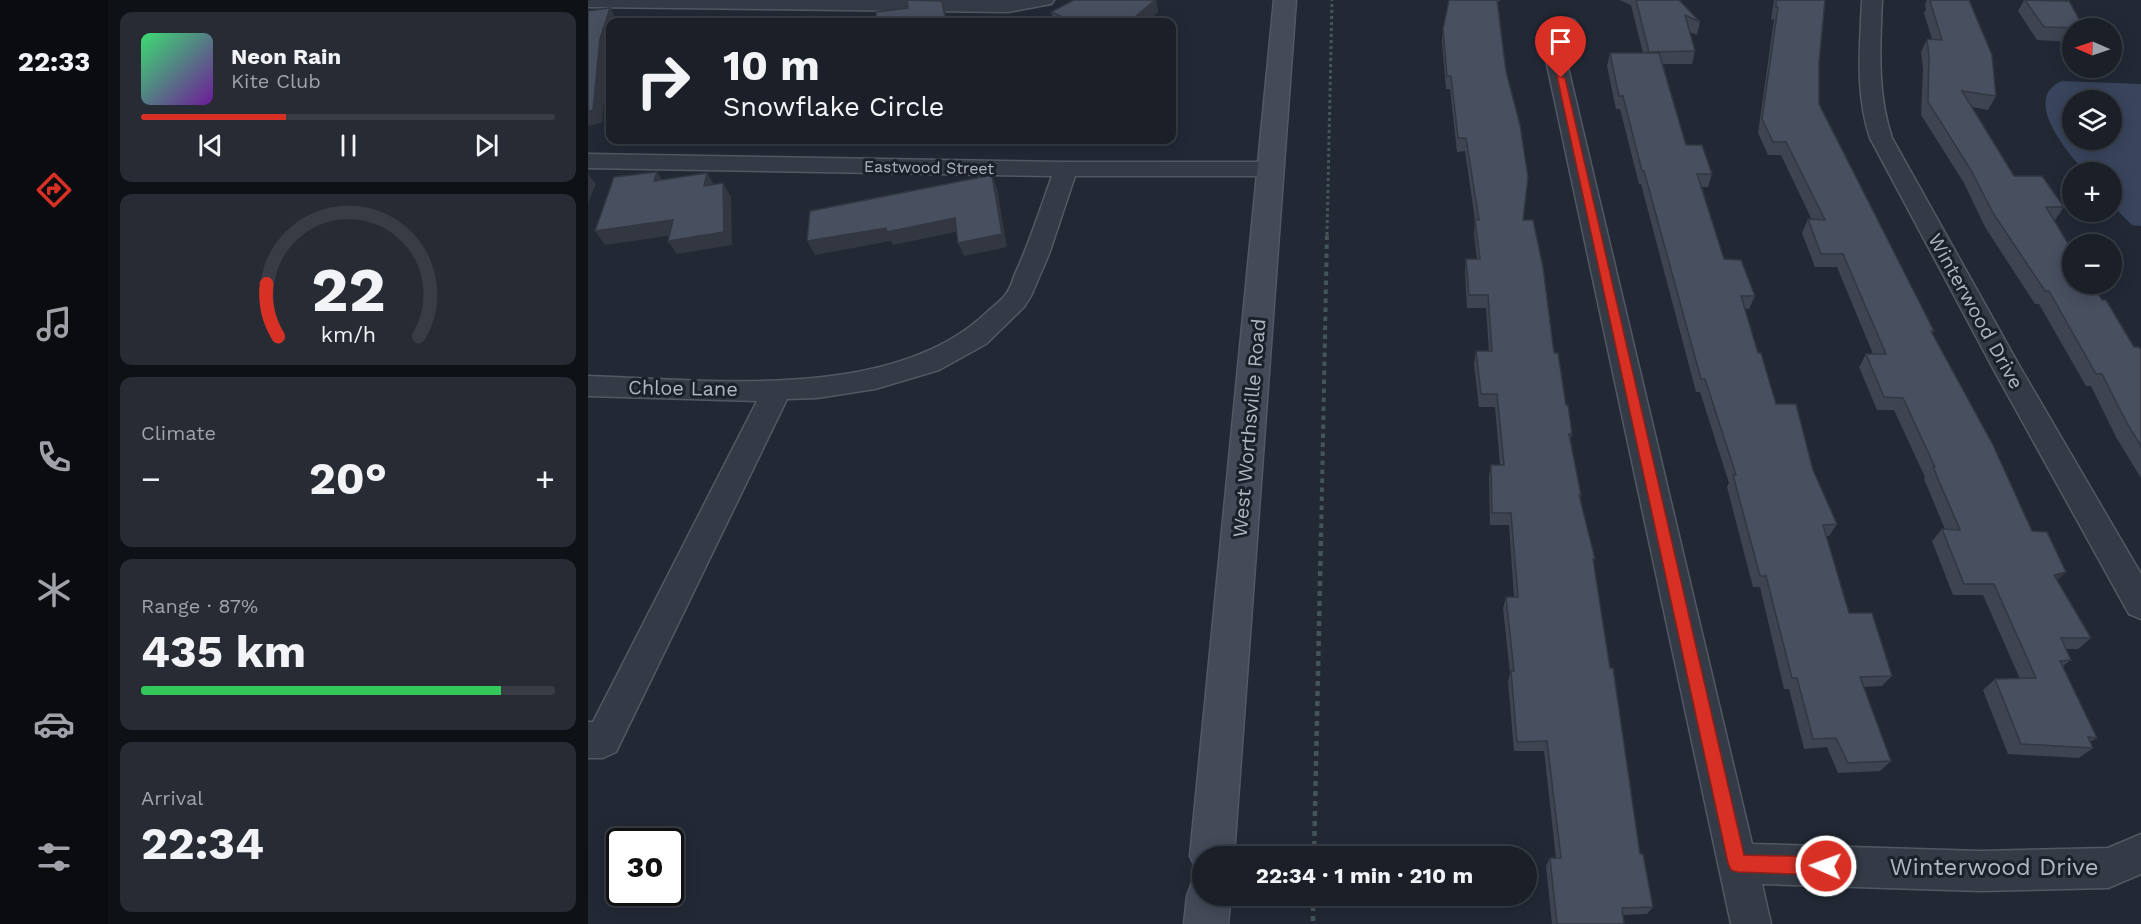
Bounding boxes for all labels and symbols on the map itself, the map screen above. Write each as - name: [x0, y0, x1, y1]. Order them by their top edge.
- pin: [1535, 16, 1586, 78]
- north arrow: [2062, 18, 2122, 78]
- street label: Eastwood Street: [864, 157, 995, 178]
- street label: Winterwood Drive: [1923, 229, 2029, 393]
- street label: West Worthsville Road: [1227, 318, 1271, 538]
- street label: Chloe Lane: [628, 375, 738, 401]
- speed limit sign: 30: [606, 828, 684, 906]
- position arrow: [1794, 834, 1858, 898]
- street label: Winterwood Drive: [1889, 853, 2099, 881]

